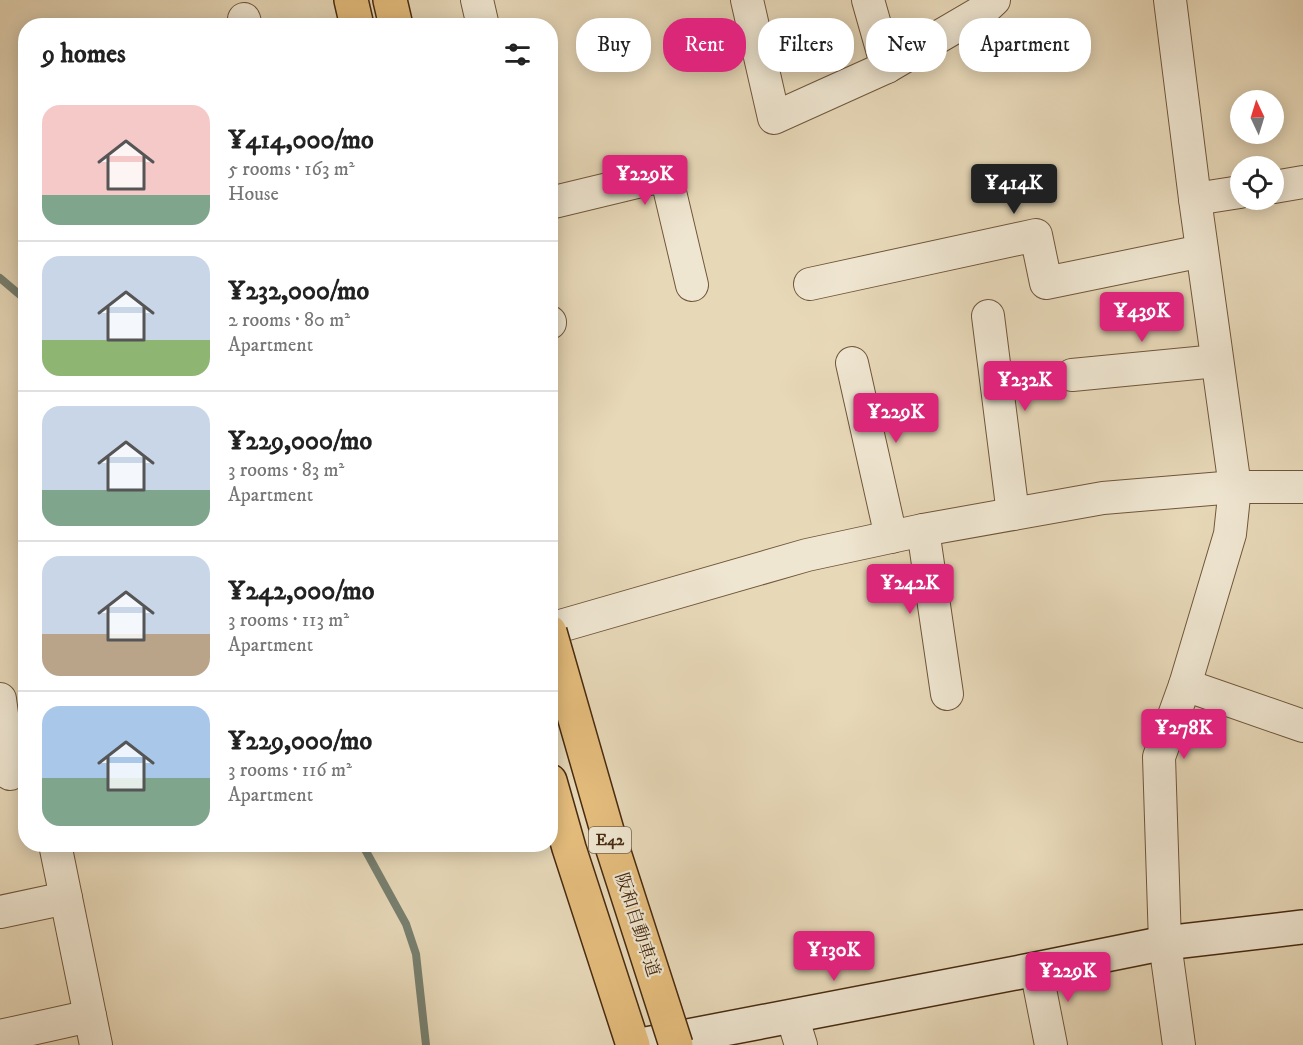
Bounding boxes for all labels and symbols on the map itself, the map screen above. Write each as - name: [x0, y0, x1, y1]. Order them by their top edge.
- north arrow: [1230, 90, 1284, 144]
- pin: ¥229K: [603, 155, 687, 206]
- pin: ¥414K: [972, 164, 1056, 215]
- pin: ¥439K: [1100, 292, 1184, 343]
- pin: ¥232K: [983, 361, 1067, 412]
- pin: ¥229K: [854, 393, 938, 444]
- pin: ¥242K: [868, 564, 952, 615]
- pin: ¥278K: [1142, 709, 1226, 760]
- road number: E42: [589, 827, 631, 853]
- street label: 阪和自動車道: [610, 870, 664, 980]
- pin: ¥130K: [792, 931, 876, 982]
- pin: ¥229K: [1026, 952, 1110, 1003]

